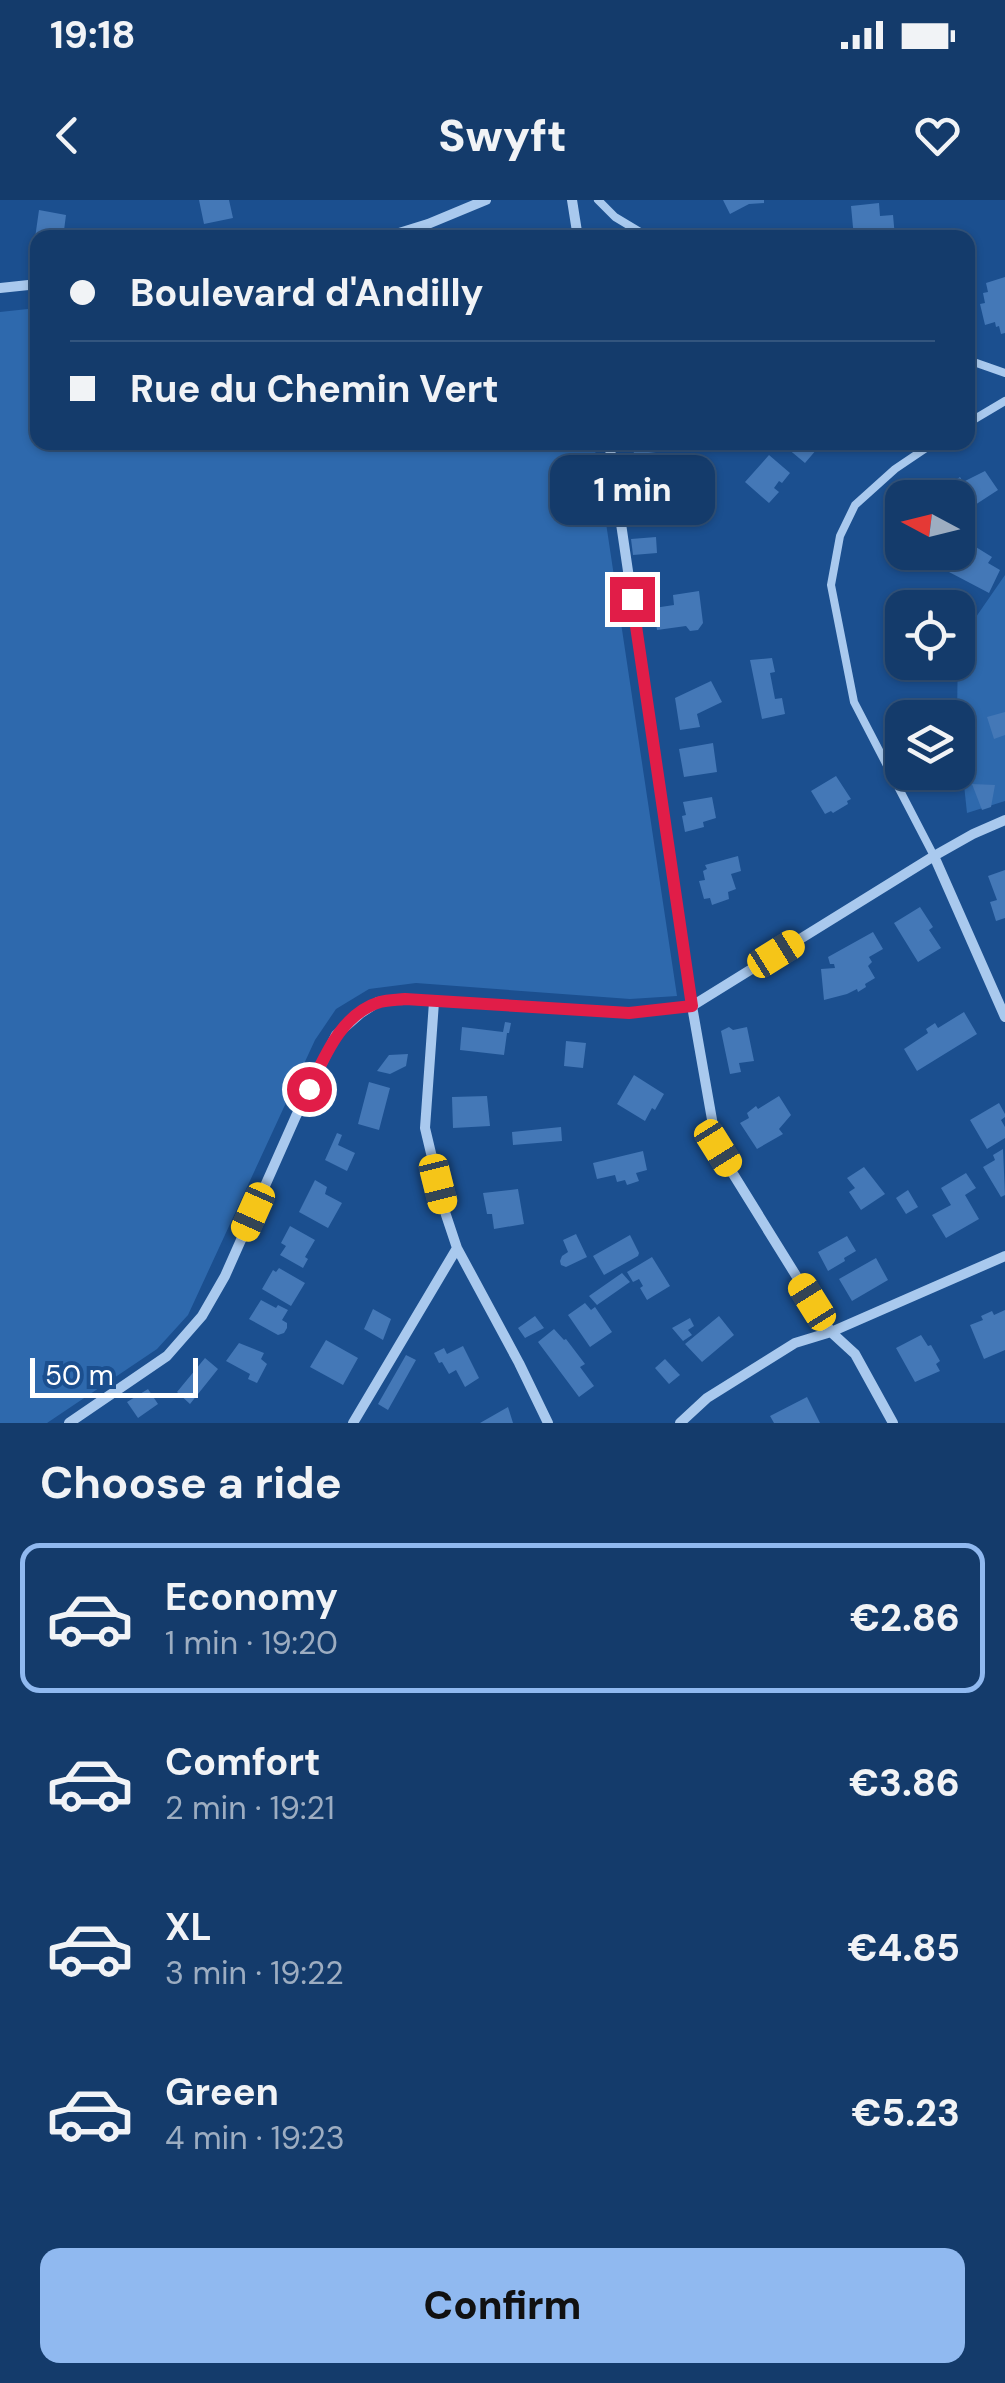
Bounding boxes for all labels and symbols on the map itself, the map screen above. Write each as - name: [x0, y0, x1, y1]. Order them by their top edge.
- callout: 1 min: [550, 454, 714, 524]
- north arrow: [885, 480, 975, 570]
- route end: [610, 577, 655, 622]
- car: [743, 925, 809, 983]
- route start: [287, 1067, 332, 1112]
- car: [689, 1115, 747, 1181]
- car: [416, 1151, 460, 1217]
- car: [227, 1178, 279, 1246]
- car: [783, 1269, 841, 1335]
- scale bar: [30, 1353, 198, 1398]

